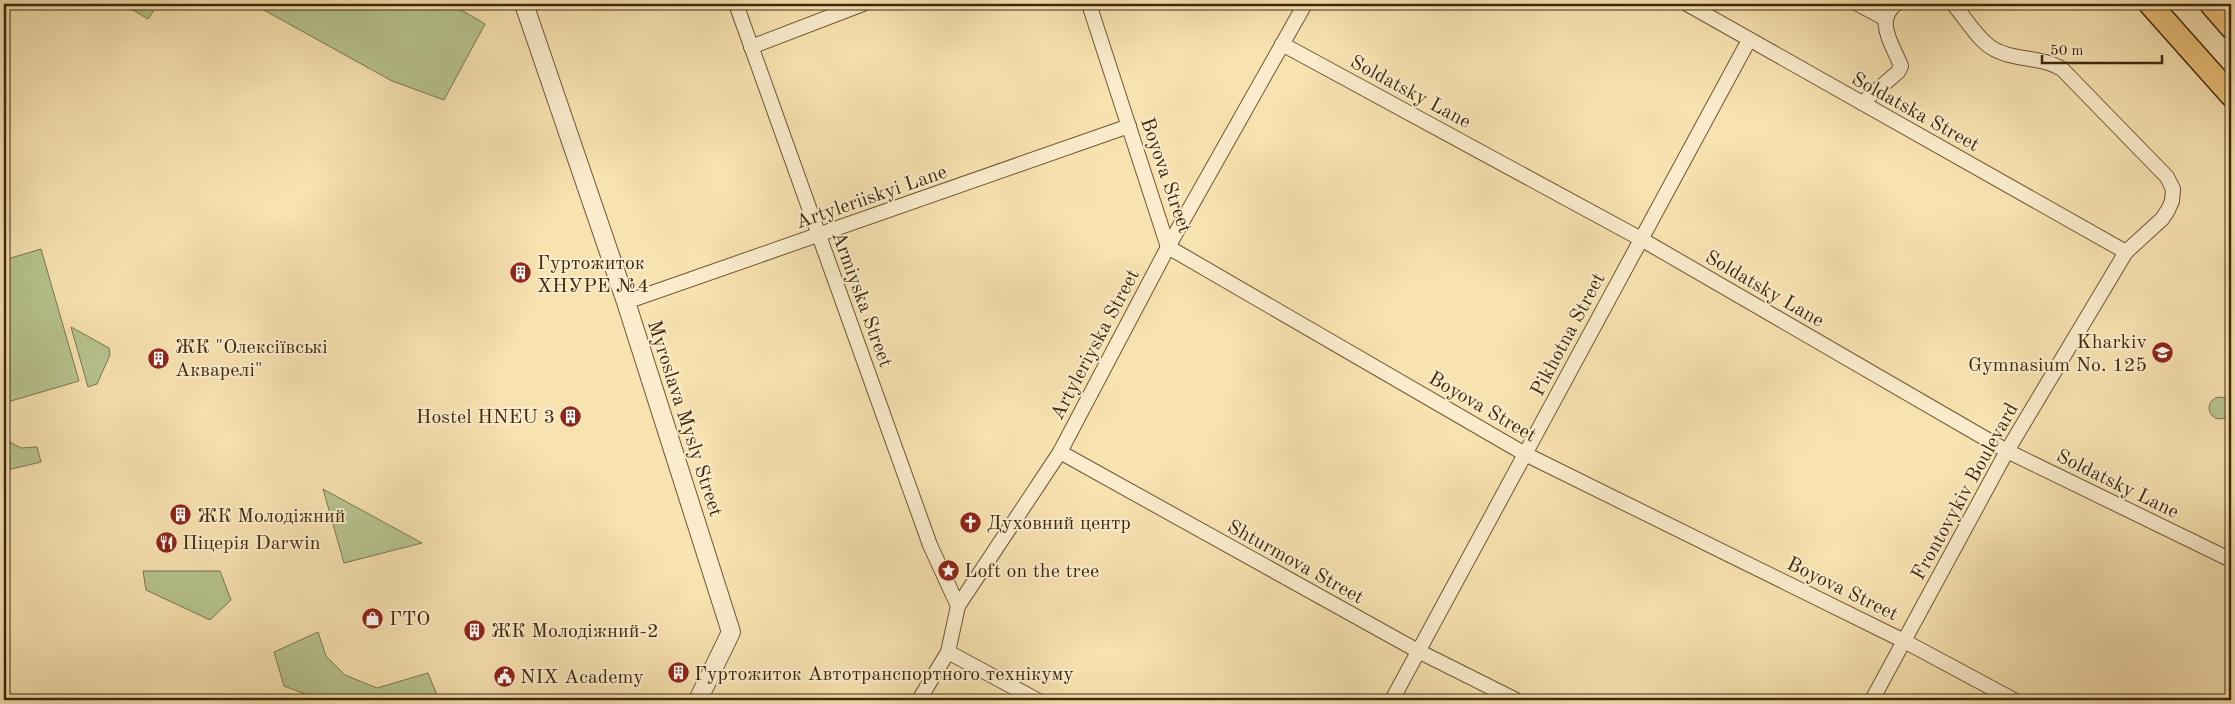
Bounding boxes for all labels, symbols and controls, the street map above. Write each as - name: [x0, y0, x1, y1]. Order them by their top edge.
- scale bar: [2042, 32, 2162, 64]
- text: 50 m: [2050, 44, 2084, 59]
- street label: Soldatsky Lane: [1346, 53, 1474, 133]
- street label: Soldatska Street: [1848, 69, 1982, 156]
- street label: Boyova Street: [1136, 115, 1194, 236]
- street label: Artyleriiskyi Lane: [793, 163, 950, 233]
- street label: Armiyska Street: [827, 229, 895, 370]
- street label: Soldatsky Lane: [1701, 248, 1827, 332]
- place label: Гуртожиток ХНУРЕ №4: [537, 254, 649, 297]
- building icon: Гуртожиток ХНУРЕ №4: [509, 261, 533, 285]
- street label: Artyleriyska Street: [1048, 266, 1144, 424]
- street label: Pikhotna Street: [1528, 270, 1610, 400]
- street label: Myroslava Mysly Street: [643, 318, 725, 519]
- place label: Kharkiv Gymnasium No. 125: [1968, 333, 2147, 376]
- place label: ЖК "Олексіївські Акварелі": [175, 338, 328, 381]
- school or university icon: Kharkiv Gymnasium No. 125: [2151, 340, 2175, 364]
- building icon: ЖК "Олексіївські Акварелі": [147, 346, 171, 370]
- street label: Boyova Street: [1425, 369, 1539, 447]
- street label: Frontovykiv Boulevard: [1909, 400, 2023, 584]
- building icon: Hostel HNEU 3: [559, 404, 583, 428]
- place label: Hostel HNEU 3: [416, 408, 555, 428]
- street label: Soldatsky Lane: [2053, 447, 2182, 523]
- building icon: ЖК Молодіжний: [169, 503, 193, 527]
- place label: ЖК Молодіжний: [197, 507, 345, 527]
- church icon: Духовний центр: [959, 510, 983, 534]
- place label: Духовний центр: [987, 514, 1131, 534]
- street label: Shturmova Street: [1223, 517, 1367, 608]
- restaurant icon: Піцерія Darwin: [154, 530, 178, 554]
- place label: Піцерія Darwin: [182, 534, 321, 554]
- street label: Boyova Street: [1783, 554, 1901, 625]
- place icon: Loft on the tree: [936, 558, 960, 582]
- place label: Loft on the tree: [964, 562, 1099, 582]
- shop icon: ГТО: [361, 606, 385, 630]
- place label: ГТО: [389, 610, 430, 630]
- building icon: ЖК Молодіжний-2: [463, 618, 487, 642]
- place label: ЖК Молодіжний-2: [491, 622, 658, 642]
- building icon: Гуртожиток Автотранспортного технікуму: [666, 661, 690, 685]
- public building icon: NIX Academy: [492, 664, 516, 688]
- place label: Гуртожиток Автотранспортного технікуму: [694, 665, 1074, 685]
- place label: NIX Academy: [520, 668, 644, 688]

